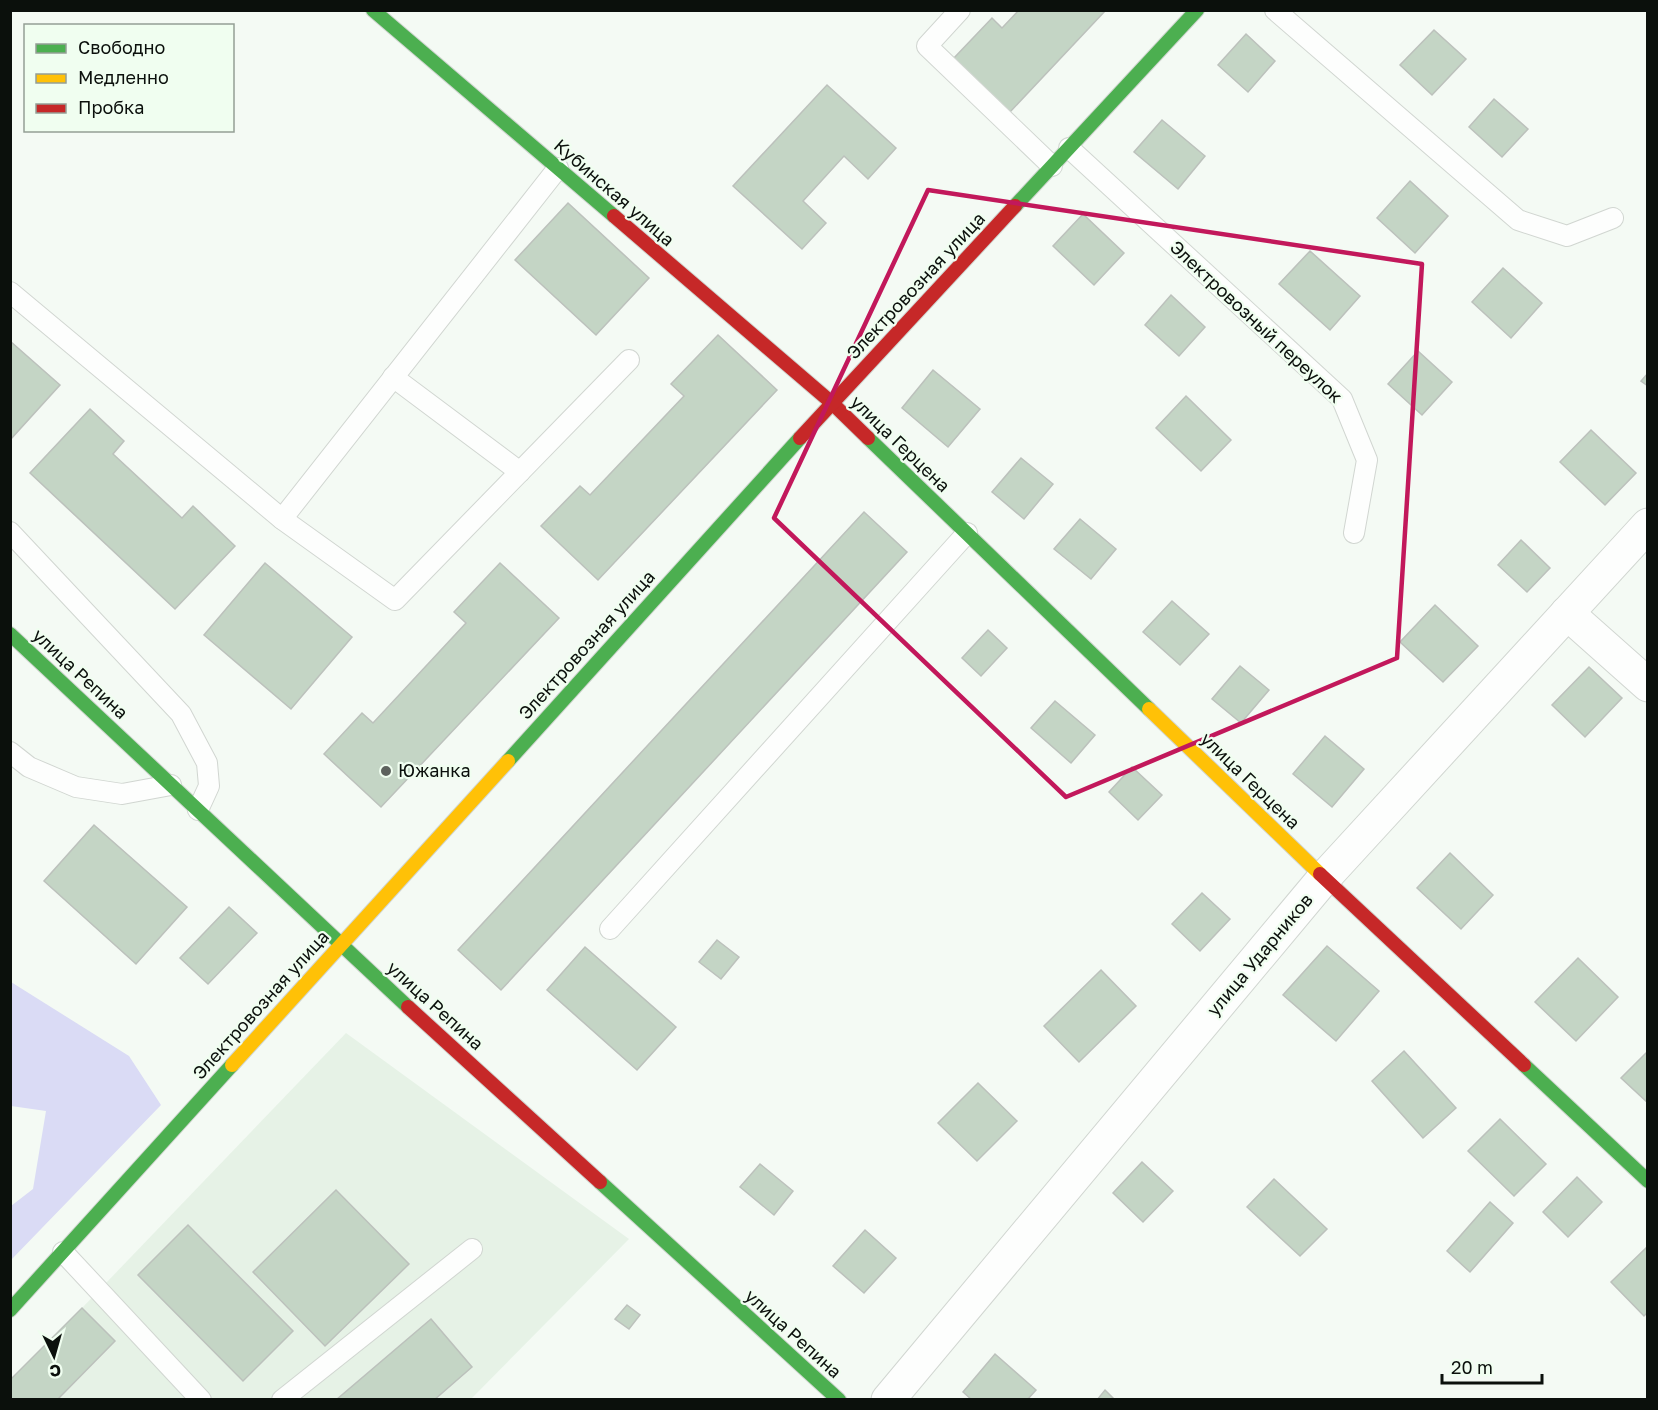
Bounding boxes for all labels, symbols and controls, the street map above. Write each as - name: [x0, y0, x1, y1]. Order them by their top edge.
- legend: [24, 24, 234, 132]
- text: Свободно: [78, 36, 165, 58]
- text: Медленно: [78, 66, 169, 88]
- text: Пробка: [78, 96, 144, 118]
- street label: Кубинская улица: [550, 134, 679, 250]
- street label: Электровозная улица: [841, 207, 989, 363]
- street label: Электровозный переулок: [1166, 236, 1347, 407]
- street label: улица Герцена: [846, 390, 955, 496]
- street label: Электровозная улица: [514, 565, 659, 723]
- street label: улица Репина: [28, 624, 133, 723]
- street label: улица Герцена: [1196, 727, 1305, 833]
- place label: Южанка: [398, 759, 471, 781]
- marker: Южанка: [379, 764, 393, 778]
- street label: улица Ударников: [1202, 889, 1317, 1020]
- street label: Электровозная улица: [188, 925, 333, 1083]
- street label: улица Репина: [383, 956, 488, 1054]
- street label: улица Репина: [741, 1284, 846, 1382]
- north arrow: [24, 1326, 84, 1386]
- scale bar: [1442, 1347, 1542, 1385]
- text: 20 m: [1451, 1356, 1493, 1378]
- text: С: [49, 1360, 62, 1381]

